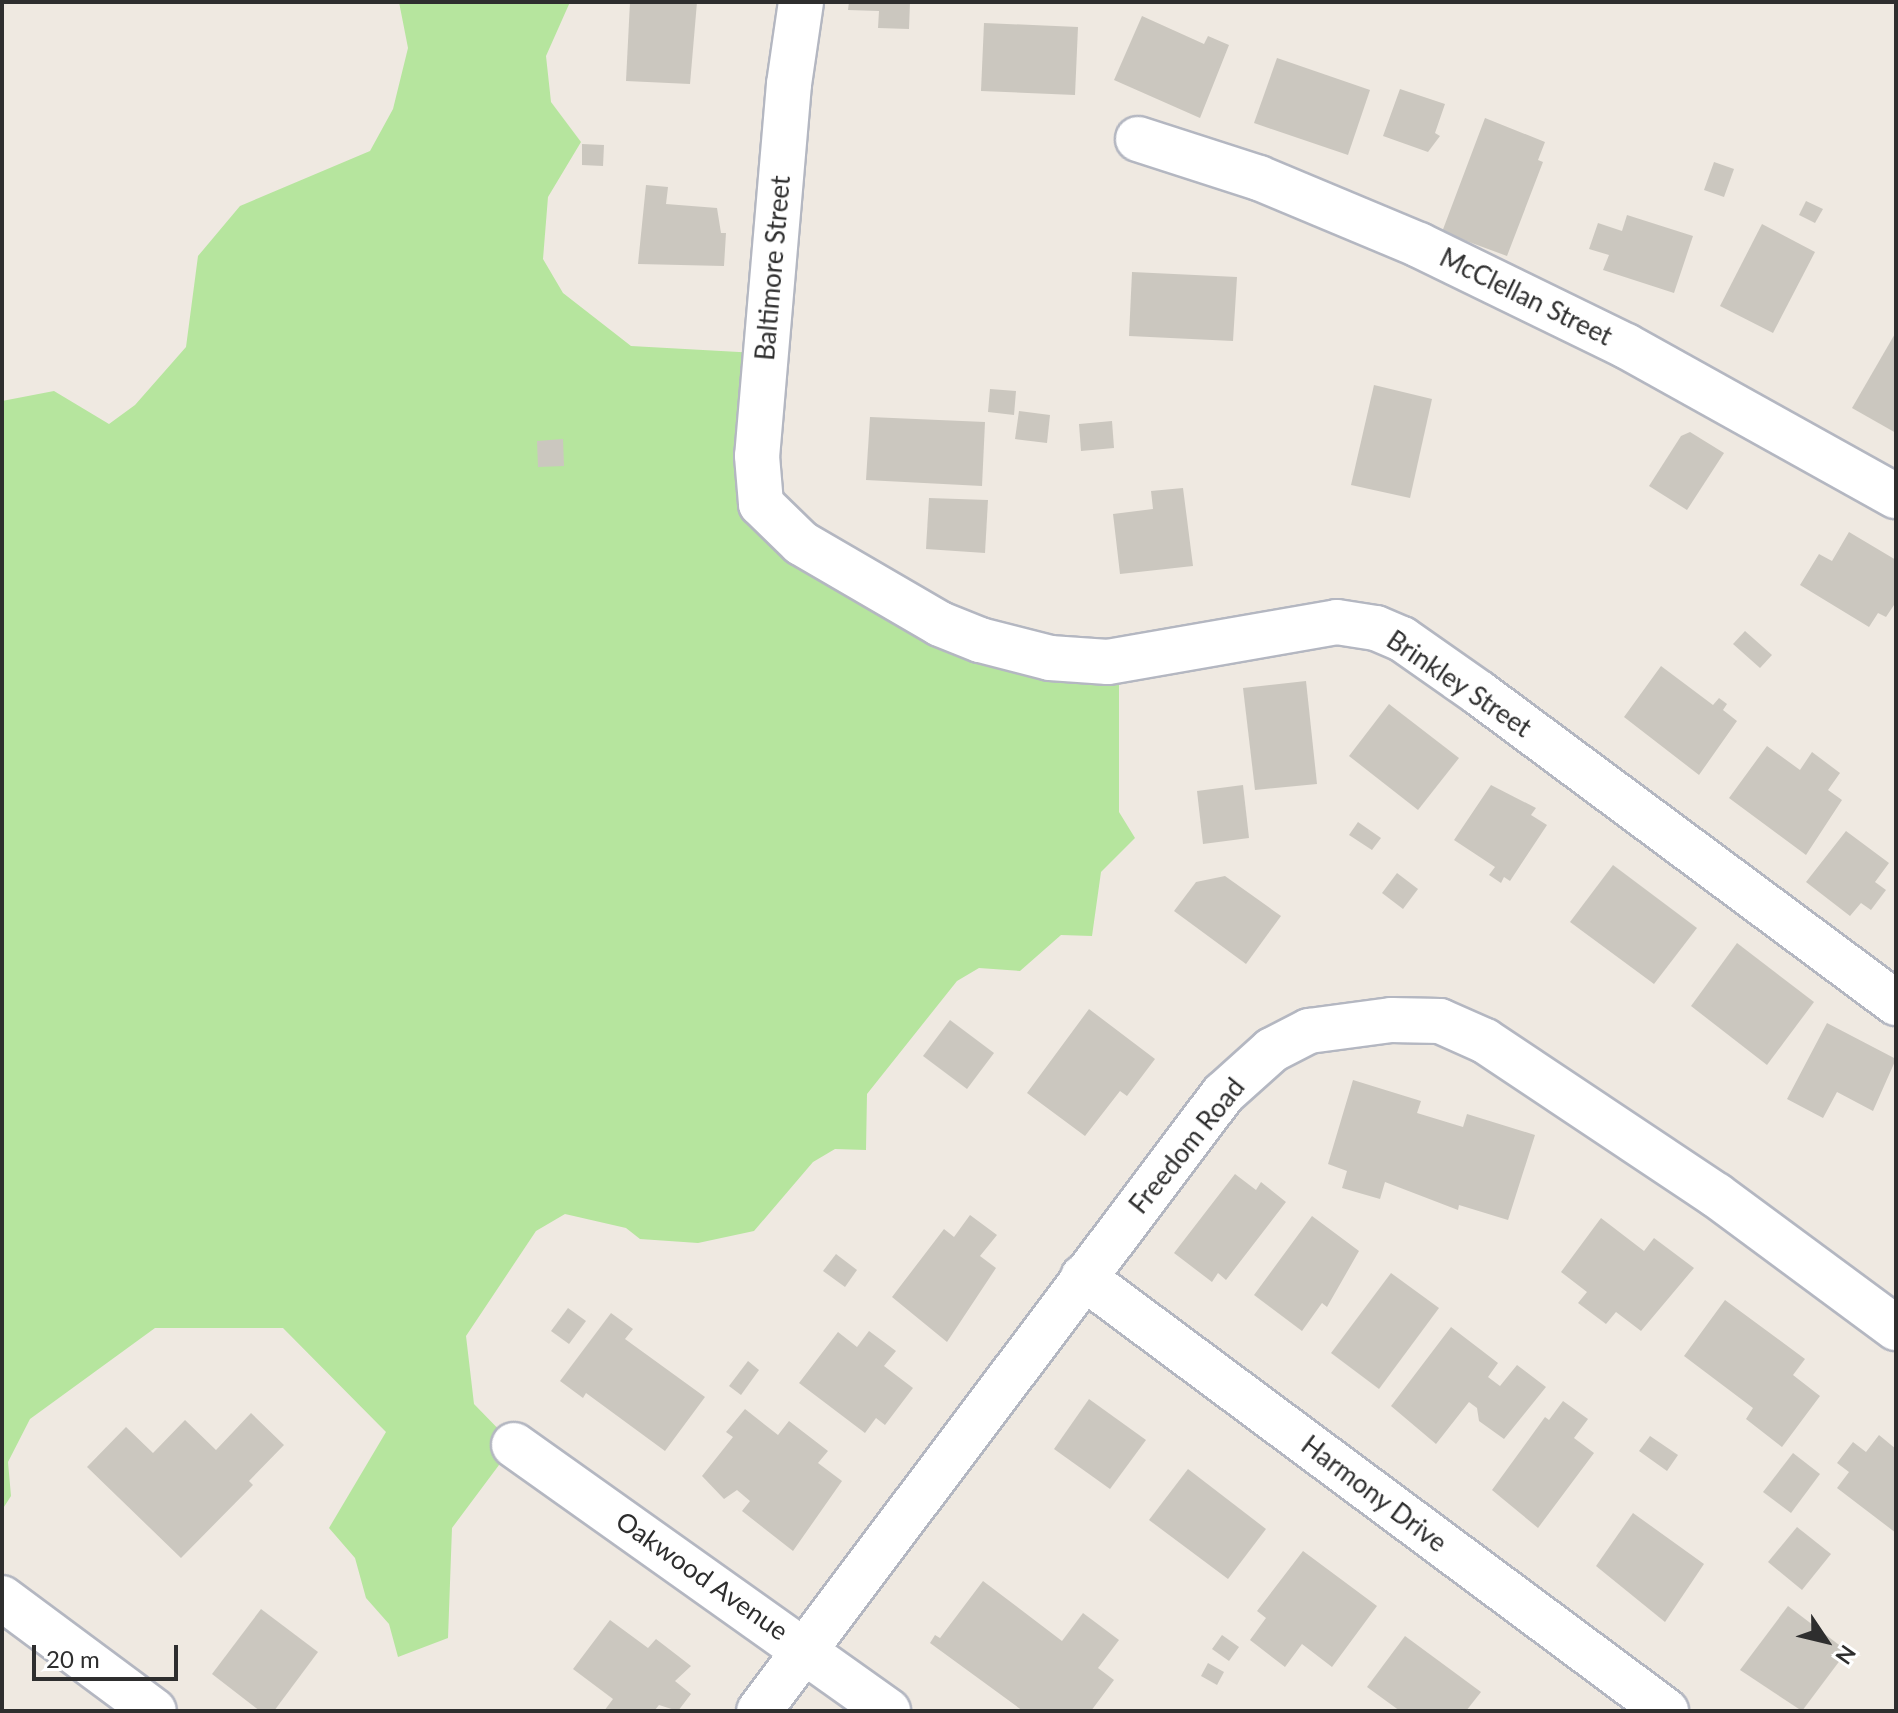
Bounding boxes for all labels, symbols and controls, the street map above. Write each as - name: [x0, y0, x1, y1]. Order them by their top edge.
- street label: Baltimore Street: [749, 174, 797, 362]
- street label: McClellan Street: [1435, 242, 1617, 352]
- street label: Brinkley Street: [1381, 624, 1537, 744]
- street label: Freedom Road: [1123, 1072, 1251, 1220]
- street label: Harmony Drive: [1295, 1429, 1453, 1559]
- street label: Oakwood Avenue: [610, 1505, 794, 1647]
- north arrow: [1786, 1601, 1866, 1681]
- scale bar: [36, 1629, 182, 1679]
- text: N: [1830, 1640, 1862, 1670]
- text: 20 m: [46, 1644, 100, 1673]

